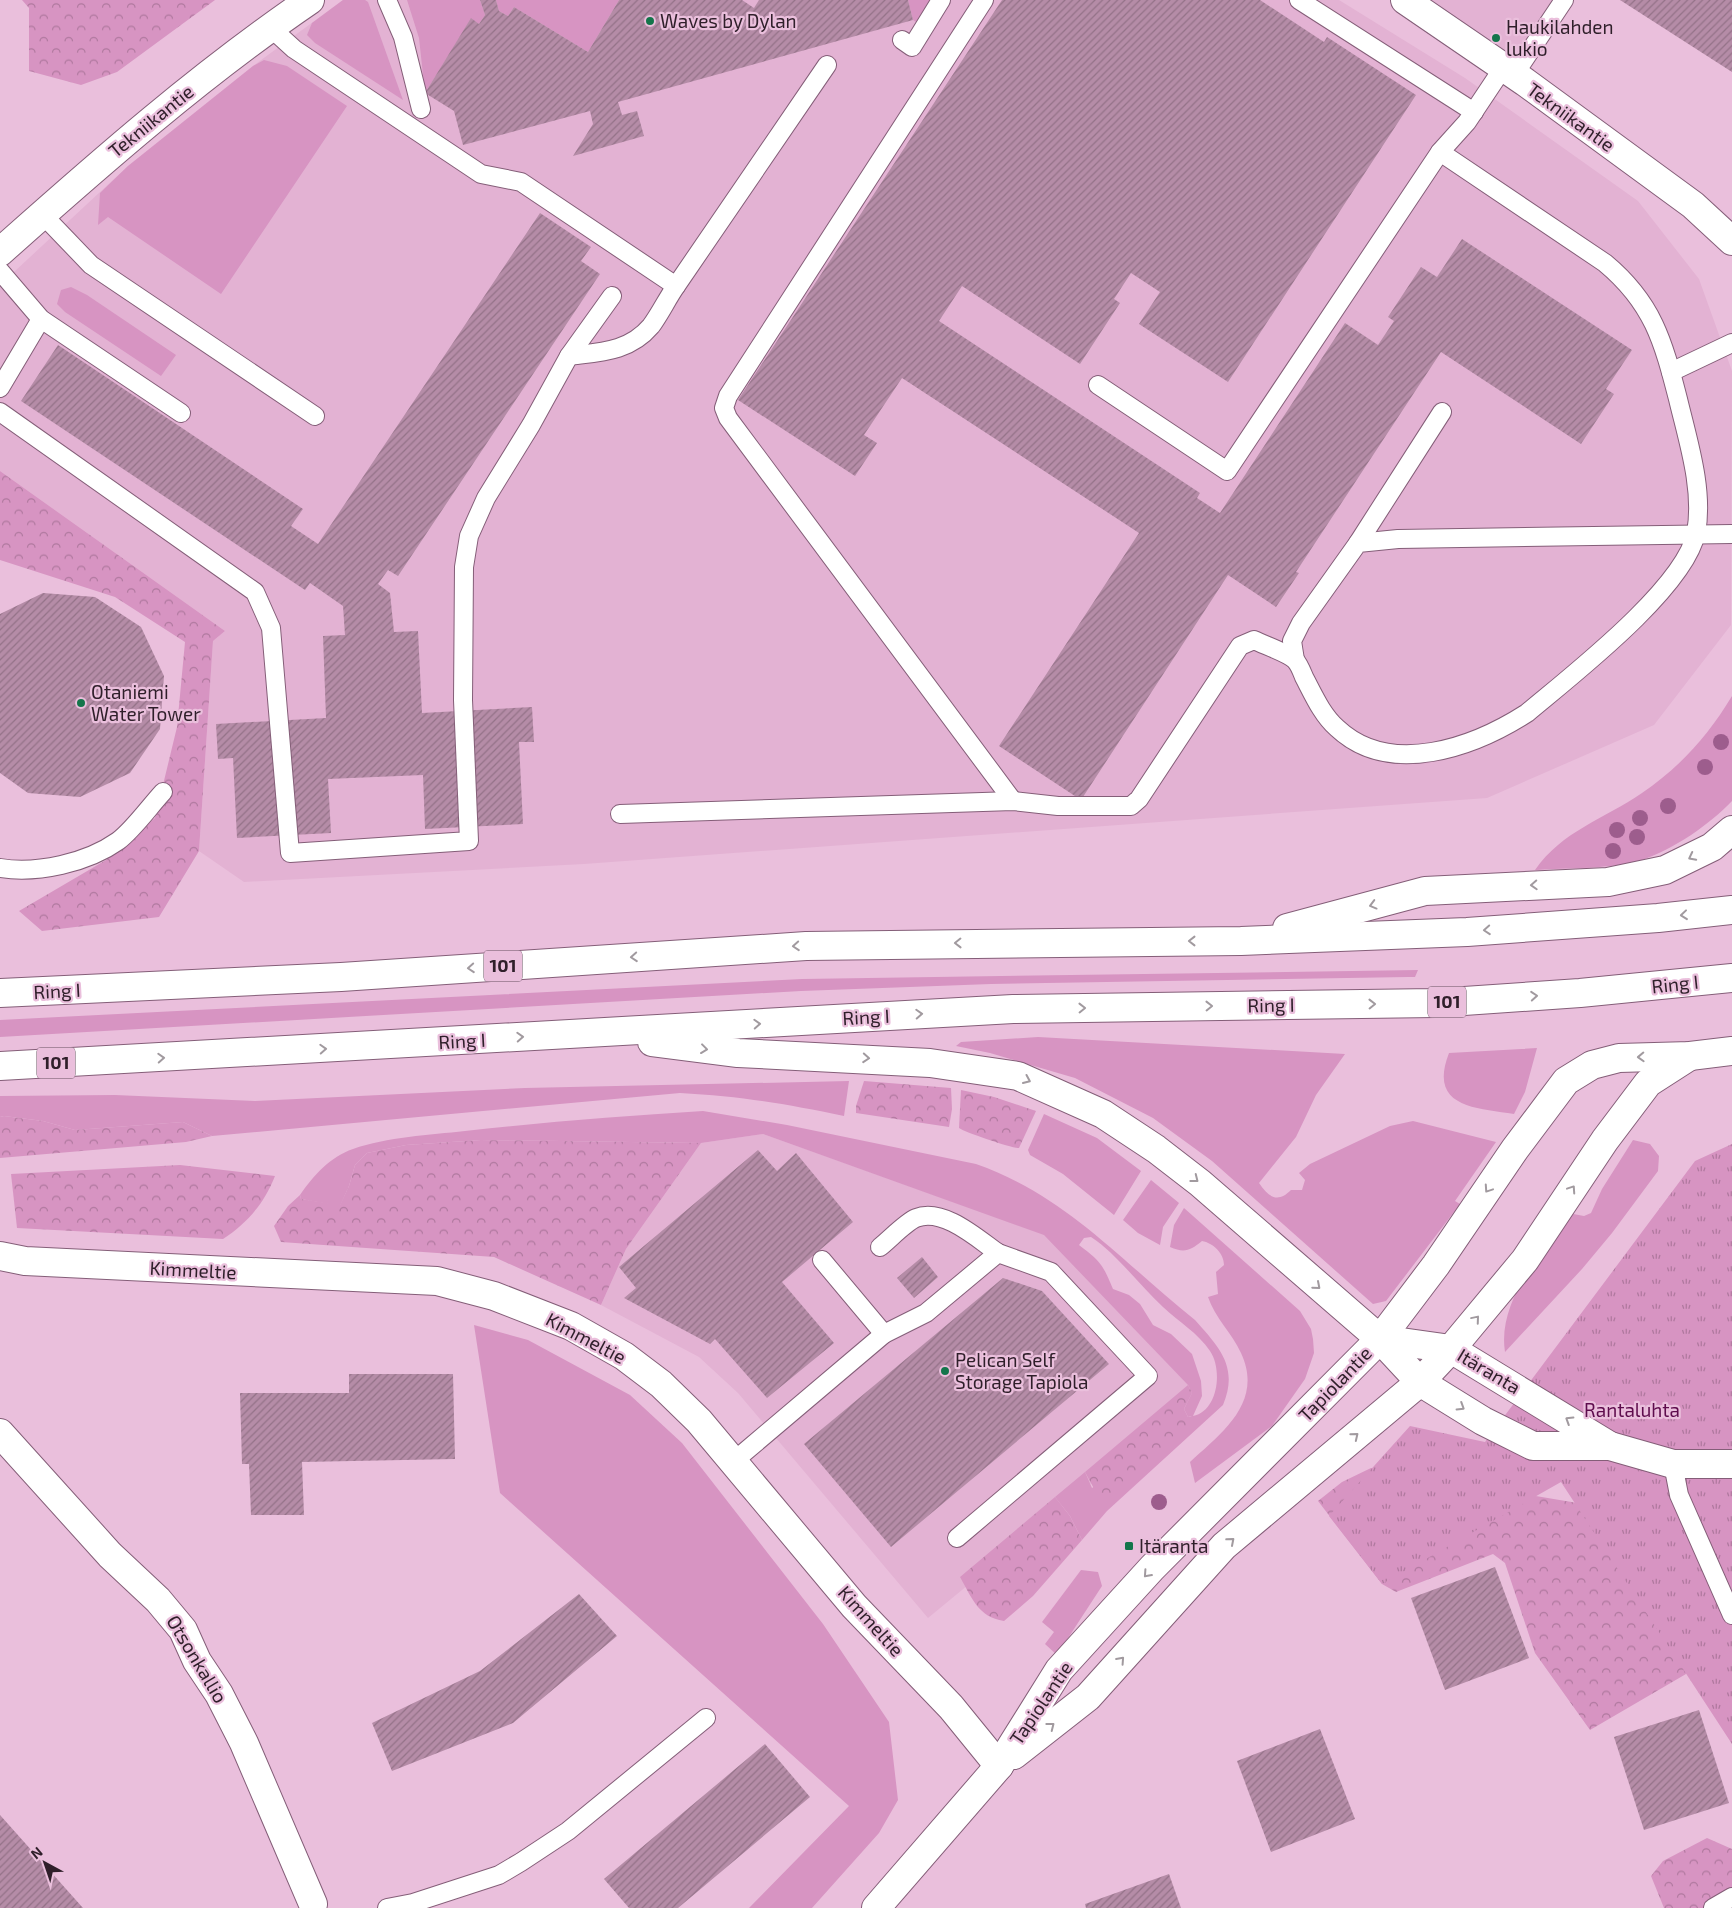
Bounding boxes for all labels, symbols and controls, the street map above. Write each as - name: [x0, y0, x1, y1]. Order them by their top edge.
- place label: Waves by Dylan: [660, 9, 797, 32]
- marker: Waves by Dylan: [644, 15, 656, 27]
- place label: Haukilahden lukio: [1506, 15, 1614, 60]
- marker: Haukilahden lukio: [1490, 32, 1502, 44]
- street label: Tekniikantie: [1523, 77, 1620, 156]
- street label: Tekniikantie: [104, 79, 198, 162]
- place label: Otaniemi Water Tower: [91, 680, 201, 725]
- marker: Otaniemi Water Tower: [75, 697, 87, 709]
- one-way arrow: [1688, 851, 1697, 861]
- one-way arrow: [1530, 880, 1538, 891]
- one-way arrow: [1370, 899, 1378, 909]
- one-way arrow: [1679, 910, 1687, 921]
- one-way arrow: [1482, 925, 1490, 936]
- one-way arrow: [1188, 936, 1196, 946]
- one-way arrow: [954, 938, 962, 948]
- one-way arrow: [791, 941, 799, 952]
- road number: 101: [484, 950, 522, 981]
- one-way arrow: [629, 952, 637, 963]
- one-way arrow: [467, 963, 475, 974]
- street label: Ring I: [1650, 970, 1700, 997]
- street label: Ring I: [33, 978, 81, 1003]
- road number: 101: [1428, 986, 1466, 1018]
- one-way arrow: [1530, 991, 1538, 1002]
- street label: Ring I: [1247, 993, 1295, 1016]
- one-way arrow: [1368, 999, 1376, 1009]
- one-way arrow: [1206, 1001, 1214, 1011]
- one-way arrow: [1078, 1003, 1086, 1013]
- street label: Ring I: [842, 1004, 890, 1029]
- one-way arrow: [916, 1009, 924, 1020]
- one-way arrow: [753, 1018, 761, 1029]
- street label: Ring I: [438, 1028, 486, 1053]
- one-way arrow: [517, 1032, 525, 1043]
- one-way arrow: [319, 1043, 327, 1054]
- one-way arrow: [700, 1043, 708, 1054]
- road number: 101: [37, 1048, 75, 1078]
- one-way arrow: [157, 1052, 165, 1063]
- one-way arrow: [1637, 1052, 1645, 1063]
- one-way arrow: [862, 1053, 870, 1064]
- one-way arrow: [1022, 1074, 1031, 1085]
- one-way arrow: [1189, 1173, 1199, 1182]
- one-way arrow: [1485, 1183, 1494, 1193]
- one-way arrow: [1566, 1185, 1575, 1195]
- street label: Kimmeltie: [149, 1256, 237, 1283]
- one-way arrow: [1311, 1280, 1320, 1289]
- street label: Kimmeltie: [542, 1307, 630, 1368]
- one-way arrow: [1470, 1316, 1479, 1325]
- street label: Tapiolantie: [1293, 1341, 1376, 1426]
- street label: Itäranta: [1454, 1343, 1525, 1398]
- place label: Pelican Self Storage Tapiola: [955, 1348, 1088, 1393]
- marker: Pelican Self Storage Tapiola: [939, 1365, 951, 1377]
- park label: Rantaluhta: [1584, 1398, 1680, 1421]
- one-way arrow: [1456, 1401, 1465, 1411]
- one-way arrow: [1565, 1416, 1574, 1426]
- one-way arrow: [1349, 1434, 1358, 1442]
- place label: Itäranta: [1139, 1534, 1208, 1557]
- one-way arrow: [1225, 1537, 1234, 1546]
- marker: Itäranta: [1123, 1540, 1135, 1552]
- one-way arrow: [1144, 1568, 1153, 1577]
- street label: Kimmeltie: [834, 1581, 909, 1661]
- street label: Otsonkallio: [162, 1611, 233, 1707]
- street label: Tapiolantie: [1004, 1657, 1077, 1749]
- one-way arrow: [1115, 1657, 1124, 1666]
- one-way arrow: [1045, 1723, 1054, 1731]
- north arrow: [20, 1838, 70, 1888]
- text: N: [27, 1843, 46, 1862]

